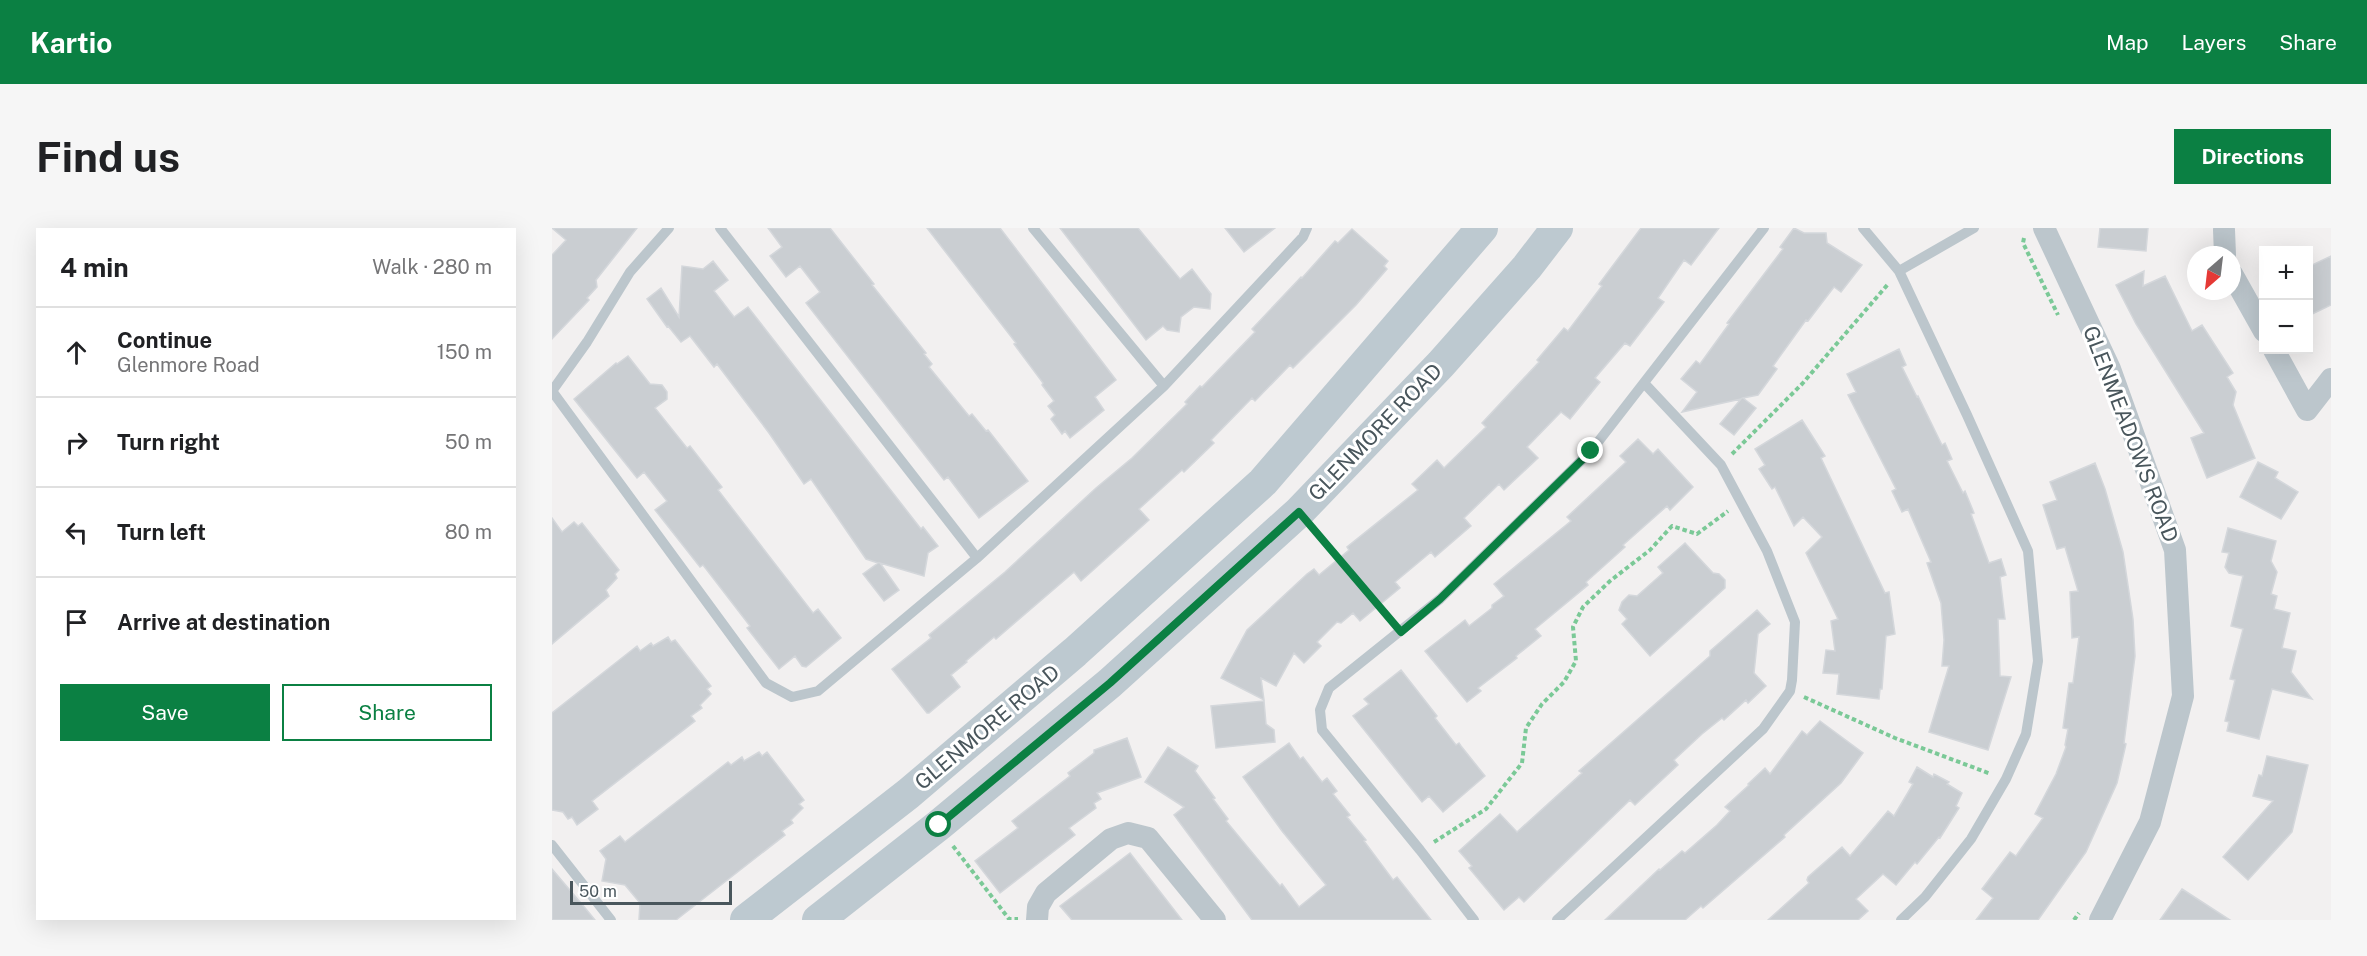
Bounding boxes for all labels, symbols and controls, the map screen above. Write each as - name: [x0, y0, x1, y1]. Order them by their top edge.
- text: Kartio: [30, 26, 112, 59]
- text: Map: [2106, 30, 2149, 55]
- text: Layers: [2182, 30, 2246, 55]
- text: Share: [2279, 30, 2337, 55]
- button: Directions: [2174, 129, 2331, 184]
- text: Find us: [36, 132, 180, 181]
- north arrow: [2187, 246, 2241, 300]
- map controls: [2259, 246, 2313, 354]
- button: +: [2259, 246, 2313, 300]
- text: 4 min: [60, 252, 129, 283]
- text: Walk · 280 m: [372, 255, 492, 279]
- button: −: [2259, 300, 2313, 354]
- street label: GLENMEADOWS ROAD: [2078, 322, 2184, 546]
- text: Continue: [117, 327, 212, 353]
- icon: ahead: [60, 336, 93, 369]
- text: 150 m: [437, 340, 492, 364]
- text: Glenmore Road: [117, 353, 260, 377]
- street label: GLENMORE ROAD: [1303, 358, 1447, 506]
- icon: right: [60, 426, 93, 459]
- text: Turn right: [117, 429, 220, 455]
- text: 50 m: [445, 430, 492, 454]
- route end: [1577, 437, 1603, 463]
- icon: left: [60, 516, 93, 549]
- text: Turn left: [117, 519, 206, 545]
- text: 80 m: [445, 520, 492, 544]
- icon: arrive: [60, 606, 93, 639]
- text: Arrive at destination: [117, 609, 330, 635]
- street label: GLENMORE ROAD: [910, 659, 1064, 795]
- button: Save: [60, 684, 270, 741]
- button: Share: [282, 684, 492, 741]
- route start: [925, 811, 951, 837]
- scale bar: [570, 878, 732, 906]
- text: 50 m: [579, 882, 617, 901]

